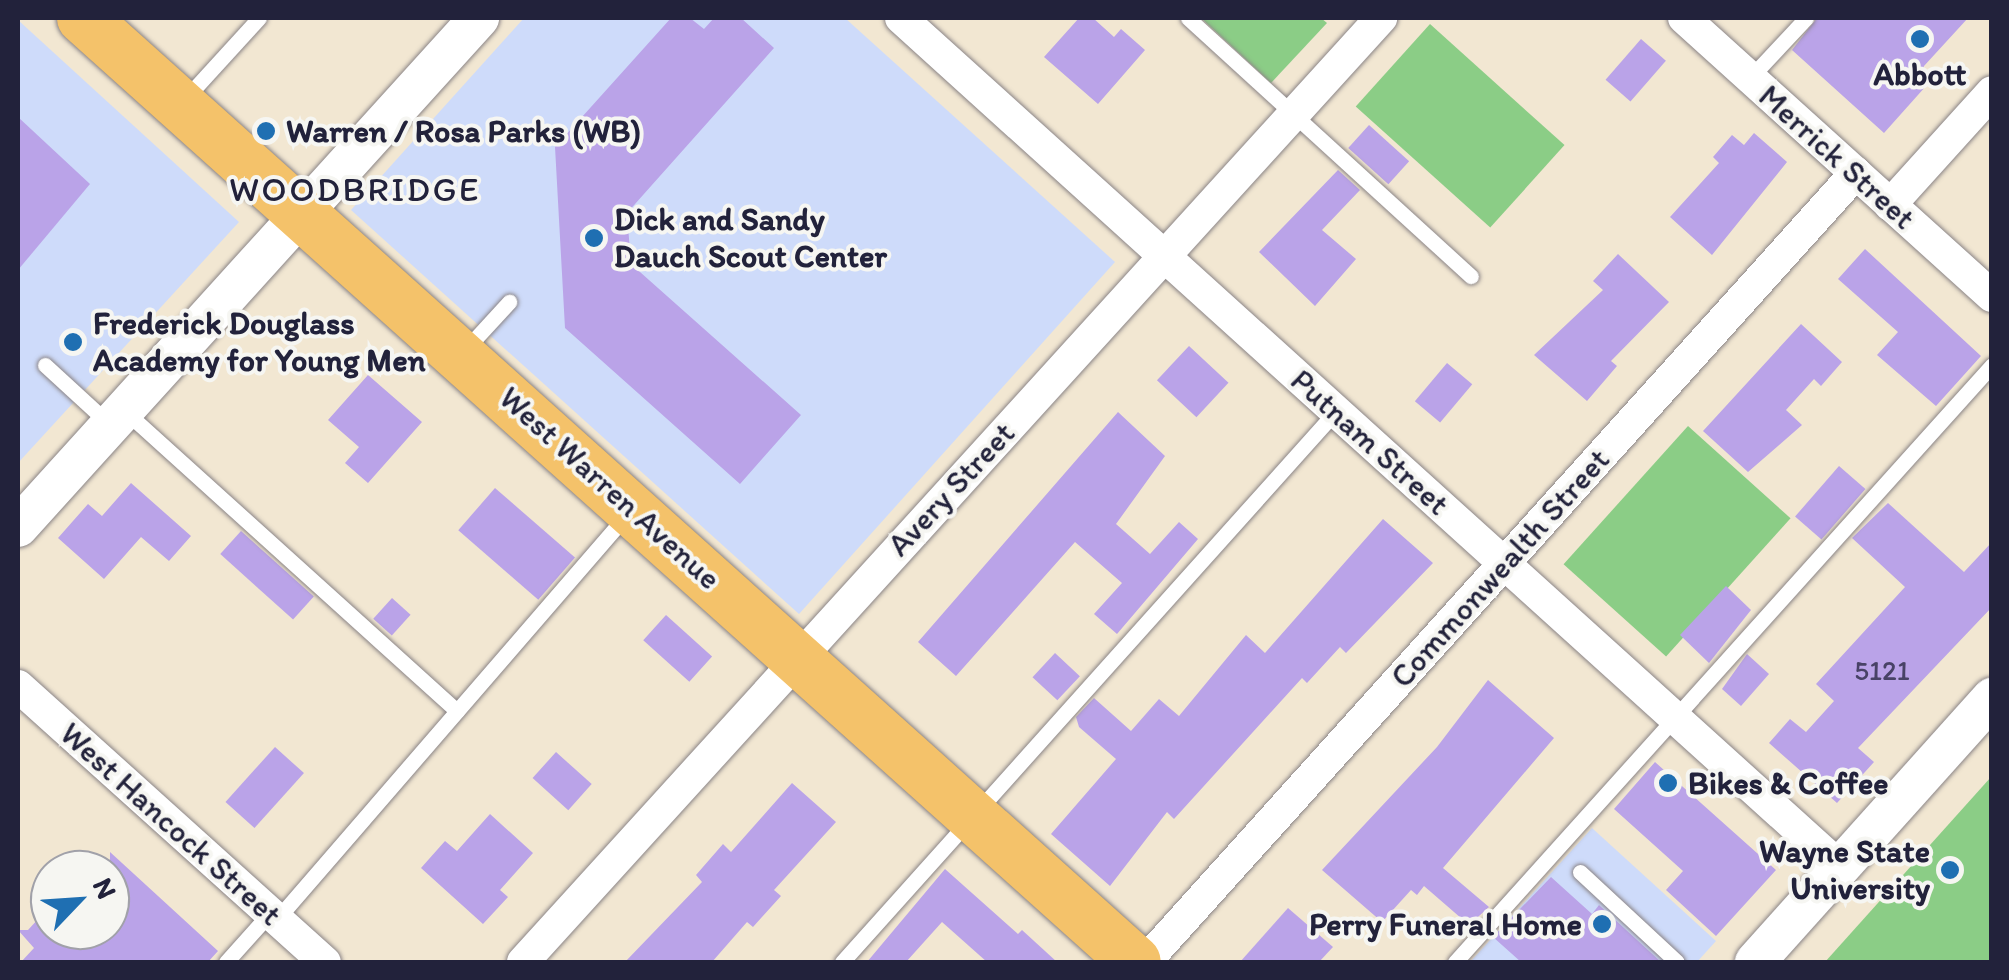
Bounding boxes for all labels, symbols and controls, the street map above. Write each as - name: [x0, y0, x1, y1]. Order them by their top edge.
- marker: Abbott: [1909, 28, 1931, 50]
- place label: Abbott: [1874, 55, 1966, 93]
- street label: Merrick Street: [1751, 77, 1923, 237]
- place label: Warren / Rosa Parks (WB): [286, 112, 641, 150]
- marker: Warren / Rosa Parks (WB): [255, 120, 277, 142]
- district label: WOODBRIDGE: [230, 168, 480, 210]
- place label: Dick and Sandy Dauch Scout Center: [614, 201, 888, 276]
- marker: Dick and Sandy Dauch Scout Center: [583, 227, 605, 249]
- place label: Frederick Douglass Academy for Young Men: [93, 305, 424, 380]
- marker: Frederick Douglass Academy for Young Men: [62, 331, 84, 353]
- street label: Putnam Street: [1283, 361, 1457, 523]
- street label: West Warren Avenue: [492, 379, 728, 597]
- street label: Avery Street: [879, 414, 1023, 564]
- street label: Commonwealth Street: [1383, 441, 1617, 695]
- house number: 5121: [1854, 653, 1910, 687]
- street label: West Hancock Street: [52, 714, 290, 934]
- place label: Bikes & Coffee: [1688, 764, 1889, 802]
- marker: Bikes & Coffee: [1657, 772, 1679, 794]
- place label: Wayne State University: [1759, 833, 1930, 908]
- north arrow: [30, 850, 130, 950]
- marker: Wayne State University: [1939, 859, 1961, 881]
- text: N: [86, 872, 125, 904]
- place label: Perry Funeral Home: [1310, 905, 1582, 943]
- marker: Perry Funeral Home: [1591, 913, 1613, 935]

